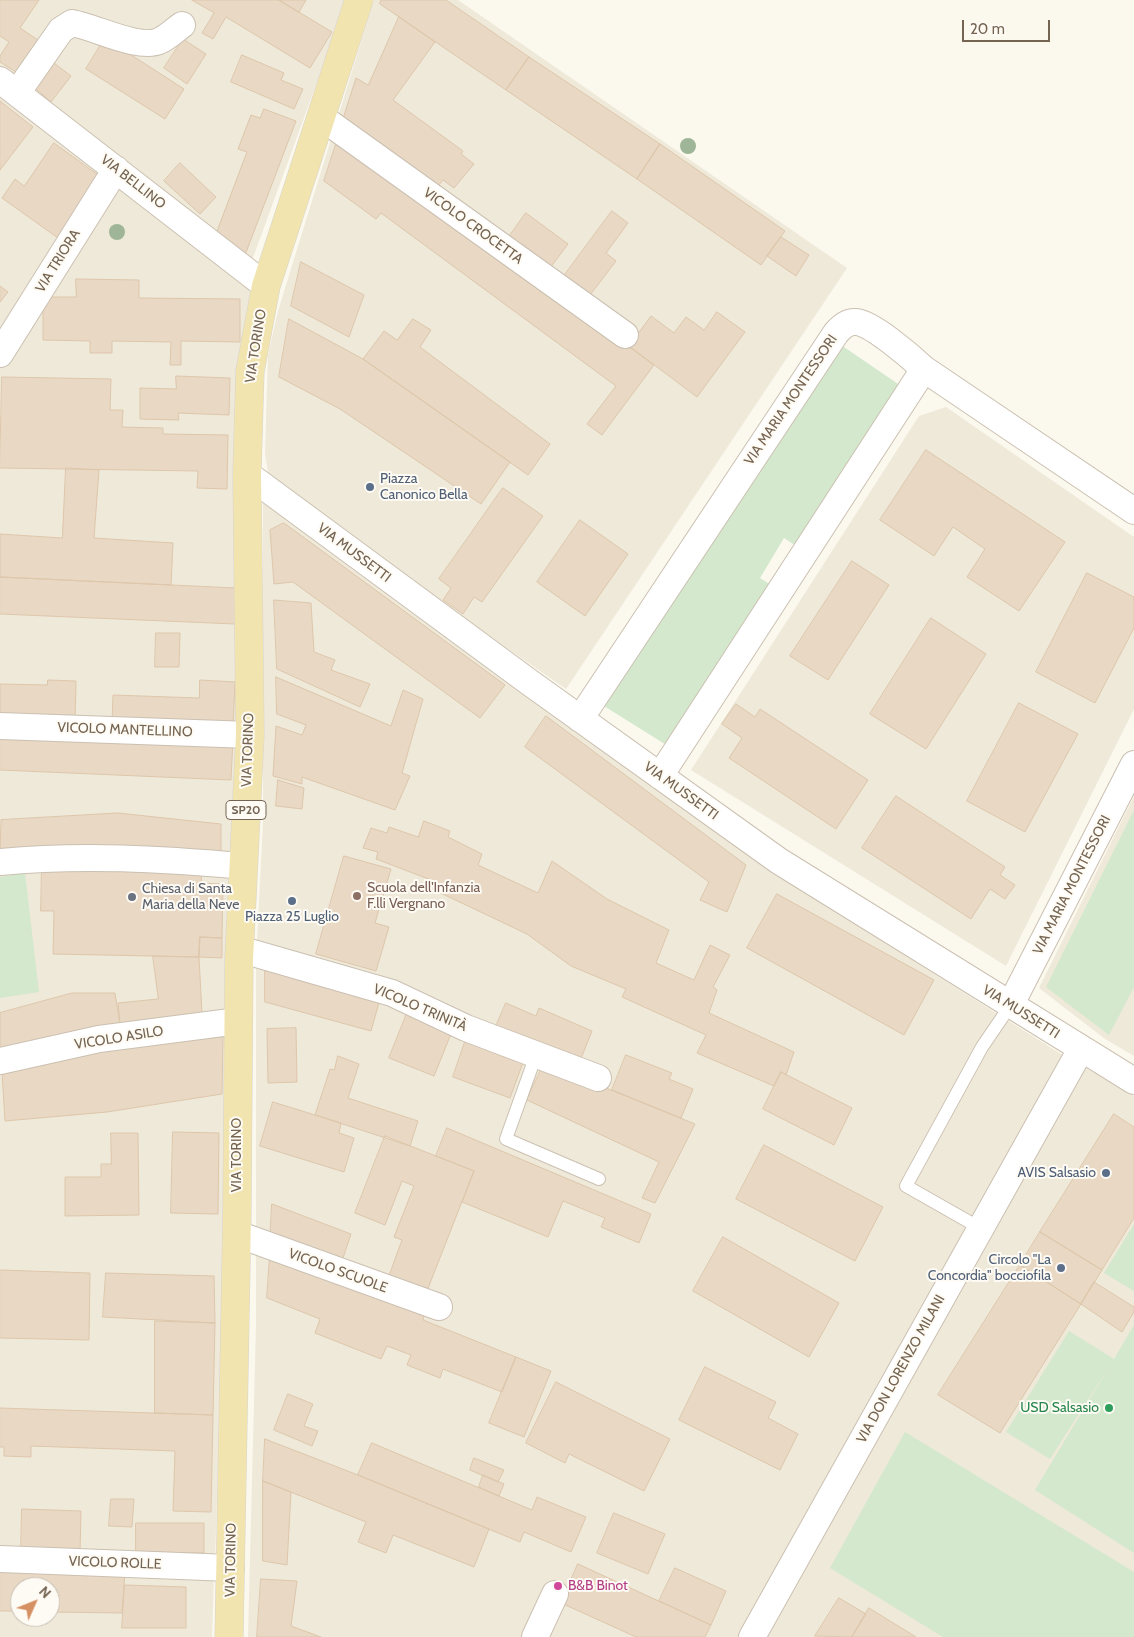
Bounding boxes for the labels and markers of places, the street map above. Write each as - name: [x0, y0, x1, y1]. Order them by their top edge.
- place label: Piazza Canonico Bella: [380, 471, 468, 504]
- marker: Piazza Canonico Bella: [364, 481, 376, 493]
- place label: Scuola dell'Infanzia F.lli Vergnano: [367, 880, 480, 912]
- place label: Chiesa di Santa Maria della Neve: [142, 881, 239, 914]
- marker: Scuola dell'Infanzia F.lli Vergnano: [351, 890, 363, 902]
- marker: Chiesa di Santa Maria della Neve: [126, 891, 138, 903]
- marker: Piazza 25 Luglio: [286, 895, 298, 907]
- place label: Piazza 25 Luglio: [245, 909, 339, 925]
- place label: AVIS Salsasio: [1017, 1165, 1096, 1181]
- marker: AVIS Salsasio: [1100, 1167, 1112, 1179]
- place label: Circolo "La Concordia" bocciofila: [928, 1252, 1051, 1284]
- marker: Circolo "La Concordia" bocciofila: [1055, 1262, 1067, 1274]
- place label: USD Salsasio: [1020, 1400, 1099, 1416]
- marker: USD Salsasio: [1103, 1402, 1115, 1414]
- place label: B&B Binot: [568, 1578, 628, 1594]
- marker: B&B Binot: [552, 1580, 564, 1592]

